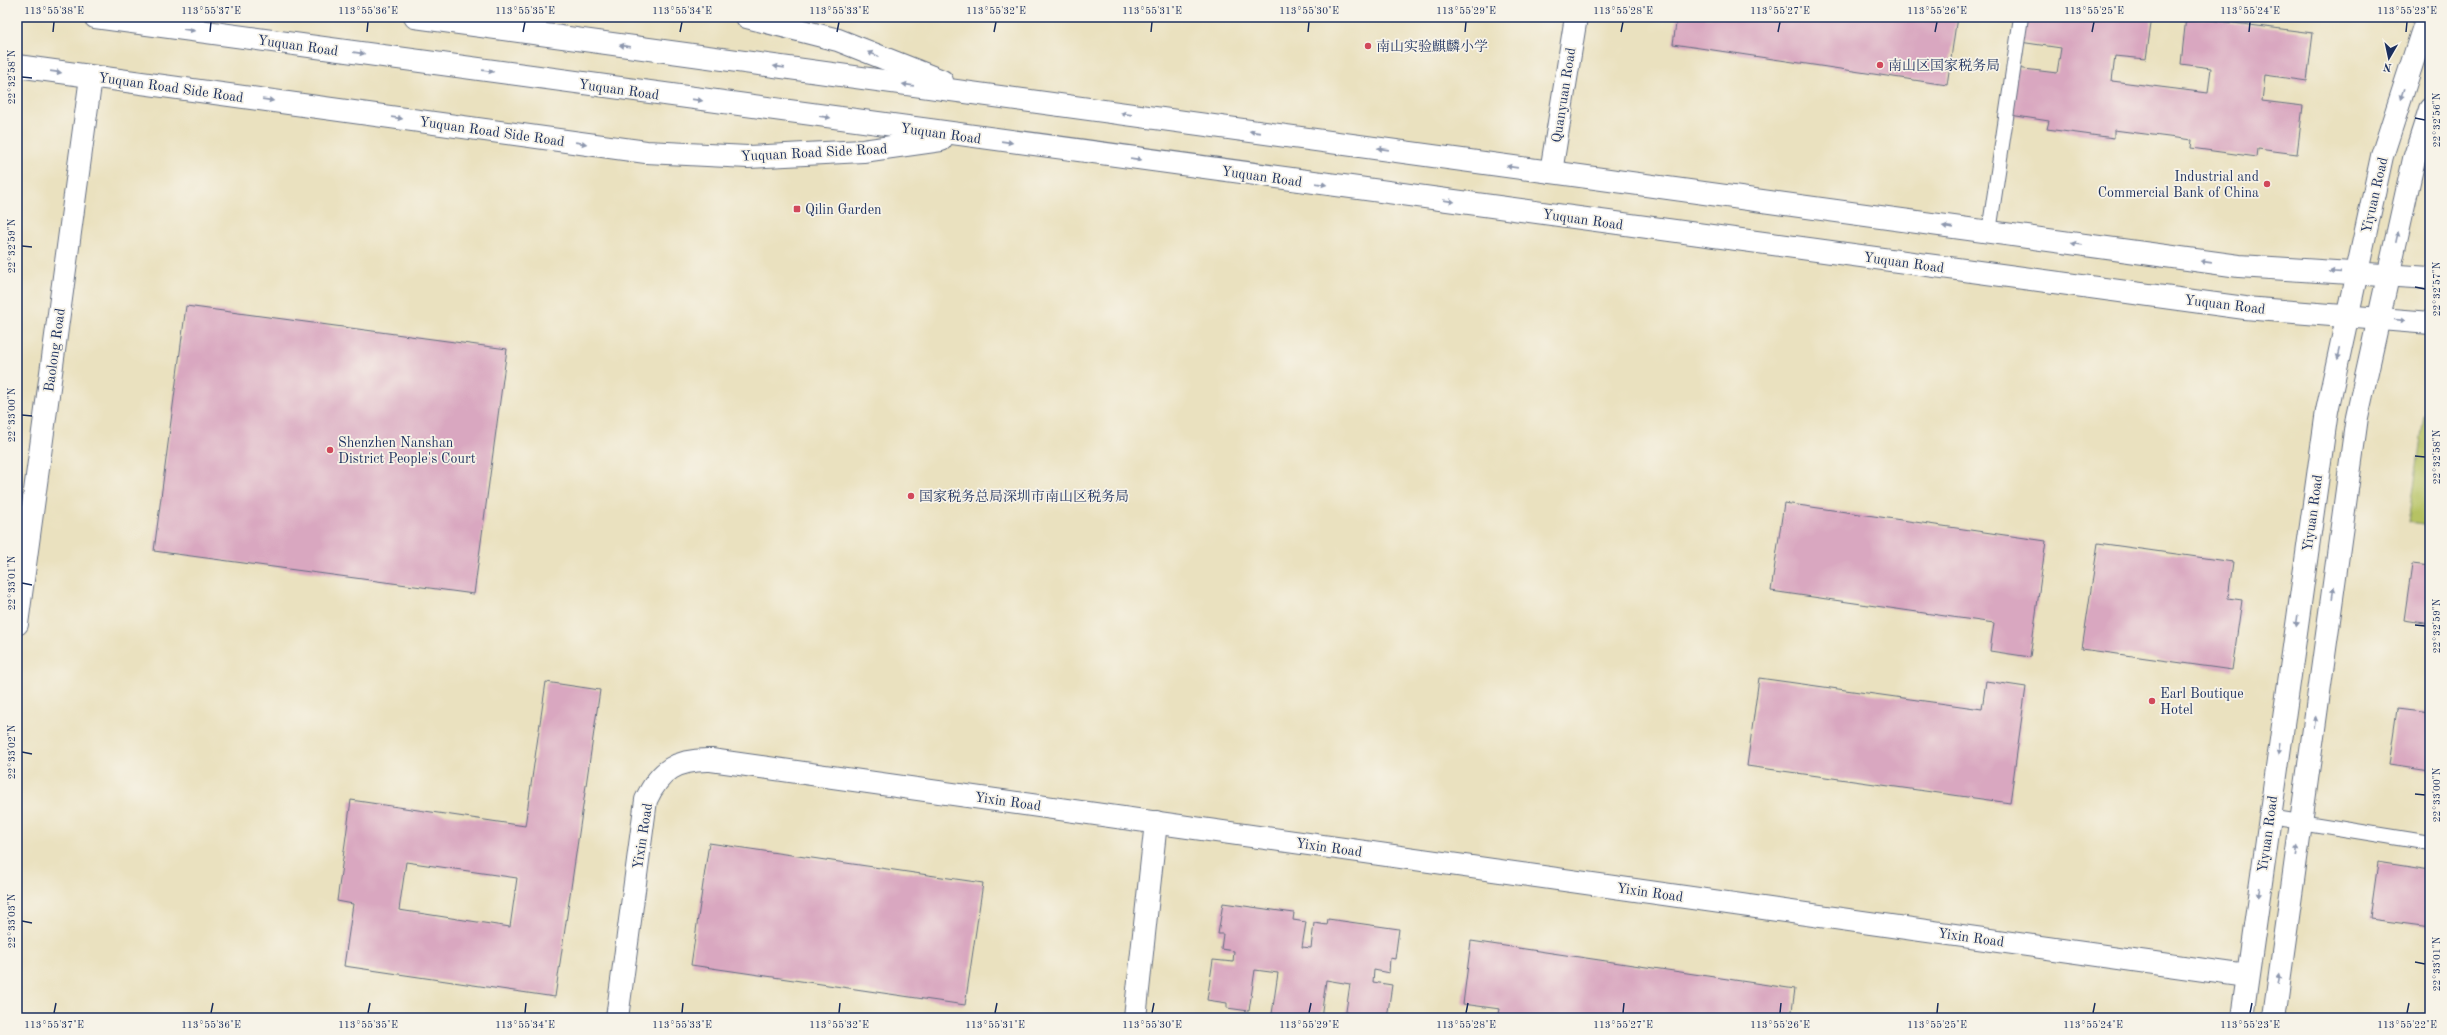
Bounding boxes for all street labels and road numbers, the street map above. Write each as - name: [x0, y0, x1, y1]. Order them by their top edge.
- street label: Yuquan Road: [257, 33, 339, 59]
- street label: Quanyuan Road: [1550, 47, 1578, 144]
- street label: Yuquan Road Side Road: [97, 71, 244, 105]
- street label: Yuquan Road: [578, 77, 660, 103]
- street label: Yuquan Road Side Road: [418, 115, 565, 149]
- street label: Yuquan Road: [900, 121, 982, 147]
- street label: Yuquan Road Side Road: [741, 142, 888, 164]
- street label: Yiyuan Road: [2359, 156, 2391, 235]
- street label: Yuquan Road: [1221, 164, 1303, 190]
- street label: Yuquan Road: [1542, 207, 1624, 233]
- street label: Yuquan Road: [1863, 250, 1945, 276]
- street label: Yuquan Road: [2184, 293, 2266, 317]
- street label: Baolong Road: [42, 307, 68, 393]
- street label: Yiyuan Road: [2301, 474, 2325, 553]
- street label: Yixin Road: [974, 790, 1042, 814]
- street label: Yiyuan Road: [2256, 795, 2280, 874]
- street label: Yixin Road: [631, 802, 655, 870]
- street label: Yixin Road: [1295, 836, 1363, 860]
- street label: Yixin Road: [1616, 881, 1684, 905]
- street label: Yixin Road: [1937, 926, 2005, 950]

